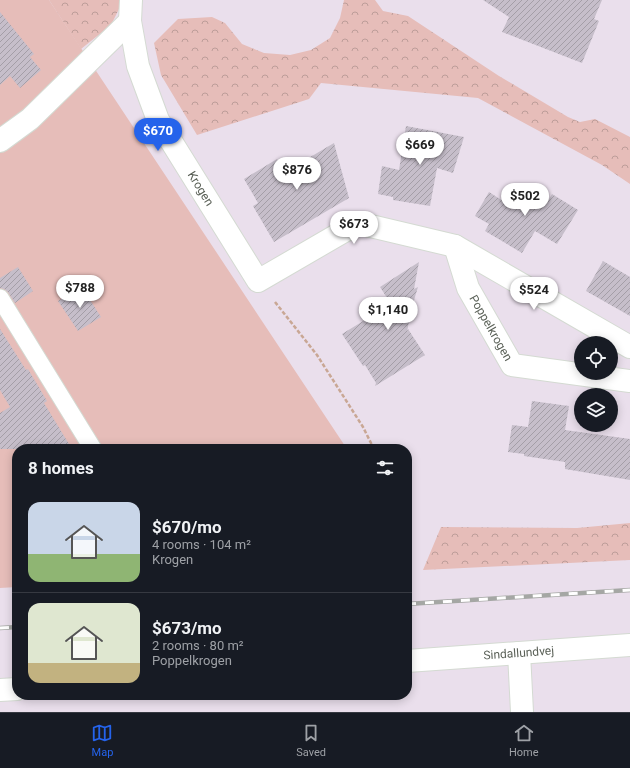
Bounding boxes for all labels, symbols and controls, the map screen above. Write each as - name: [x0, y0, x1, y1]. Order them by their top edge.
- pin: $670: [134, 118, 182, 152]
- text: $670: [143, 123, 173, 138]
- pin: $669: [396, 132, 444, 166]
- text: $669: [405, 137, 435, 152]
- pin: $876: [273, 157, 321, 191]
- text: $876: [282, 162, 312, 177]
- street label: Krogen: [185, 169, 217, 208]
- pin: $502: [501, 183, 549, 217]
- text: $502: [510, 188, 540, 203]
- pin: $673: [330, 211, 378, 245]
- text: $673: [339, 216, 369, 231]
- pin: $788: [56, 275, 104, 309]
- pin: $524: [510, 277, 558, 311]
- text: $788: [65, 280, 95, 295]
- text: $524: [519, 282, 549, 297]
- street label: Poppelkrogen: [466, 292, 515, 363]
- pin: $1,140: [355, 297, 421, 331]
- text: $1,140: [368, 302, 408, 317]
- map controls: [574, 336, 618, 432]
- button: locate: [574, 336, 618, 380]
- button: layers: [574, 388, 618, 432]
- icon: filters: [374, 457, 396, 479]
- text: 8 homes: [28, 458, 94, 478]
- text: $670/mo: [152, 517, 222, 537]
- icon: home: [60, 518, 108, 566]
- text: 4 rooms · 104 m²: [152, 537, 251, 552]
- text: Krogen: [152, 552, 193, 567]
- text: $673/mo: [152, 618, 222, 638]
- icon: home: [60, 619, 108, 667]
- text: 2 rooms · 80 m²: [152, 638, 244, 653]
- street label: Sindallundvej: [483, 643, 555, 663]
- text: Poppelkrogen: [152, 653, 232, 668]
- tab: Map: [91, 722, 113, 759]
- tab: Saved: [296, 722, 326, 759]
- tab: Home: [509, 722, 539, 759]

